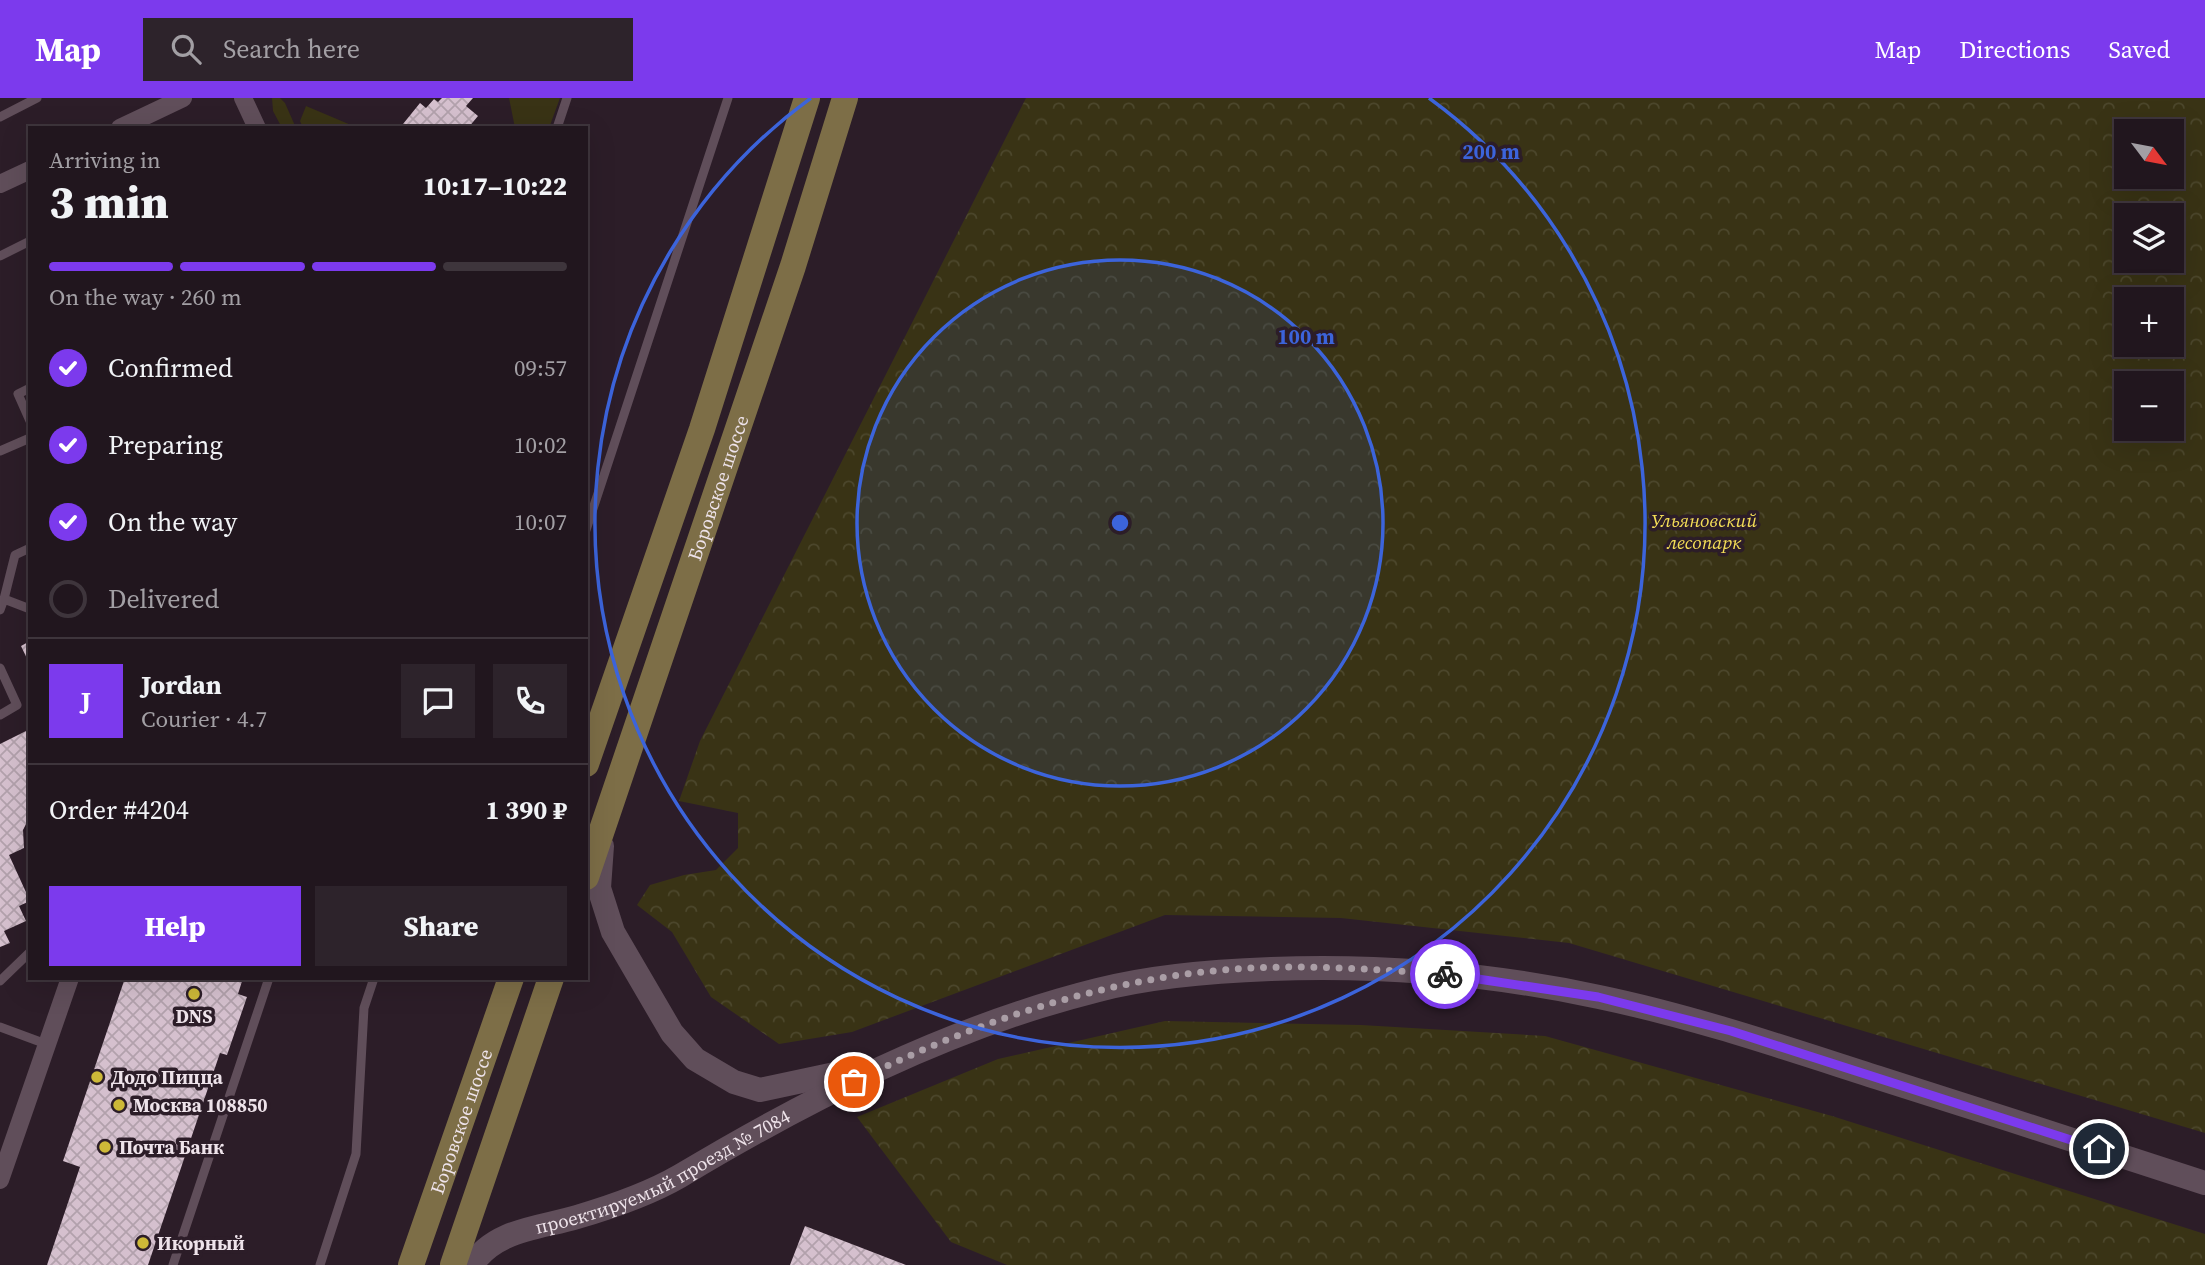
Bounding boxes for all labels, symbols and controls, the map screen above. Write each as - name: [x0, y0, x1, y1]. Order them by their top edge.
- search box: [143, 18, 633, 81]
- text: Map: [35, 27, 101, 72]
- icon: search: [167, 30, 205, 68]
- text: Search here: [223, 31, 360, 67]
- text: Map: [1874, 33, 1921, 66]
- text: Directions: [1959, 33, 2070, 66]
- text: Saved: [2108, 33, 2170, 66]
- north arrow: [2114, 119, 2184, 189]
- map controls: [2114, 119, 2184, 441]
- text: 200 m: [1462, 137, 1520, 166]
- text: Arriving in: [49, 144, 161, 176]
- text: 10:17–10:22: [423, 168, 567, 204]
- text: 3 min: [49, 170, 169, 233]
- button: layers: [2114, 203, 2184, 273]
- text: On the way · 260 m: [49, 281, 242, 313]
- button: +: [2114, 287, 2184, 357]
- text: 100 m: [1277, 322, 1335, 351]
- icon: check: [49, 349, 87, 387]
- text: Confirmed: [108, 350, 233, 386]
- text: 09:57: [514, 352, 567, 384]
- button: −: [2114, 371, 2184, 441]
- street label: Боровское шоссе: [681, 412, 755, 564]
- icon: check: [49, 426, 87, 464]
- text: Preparing: [108, 427, 223, 463]
- text: 10:02: [514, 429, 567, 461]
- icon: check: [49, 503, 87, 541]
- text: On the way: [108, 504, 237, 540]
- text: 10:07: [514, 506, 567, 538]
- park label: Ульяновский лесопарк: [1651, 507, 1757, 555]
- centre of rings: [1108, 511, 1132, 535]
- text: Delivered: [108, 581, 219, 617]
- button: chat: [401, 664, 475, 738]
- button: phone: [493, 664, 567, 738]
- text: Jordan: [141, 667, 222, 703]
- text: J: [81, 683, 91, 719]
- text: Courier · 4.7: [141, 703, 267, 735]
- text: Order #4204: [49, 792, 189, 828]
- text: 1 390 ₽: [485, 792, 567, 828]
- button: Help: [49, 886, 301, 966]
- button: Share: [315, 886, 567, 966]
- courier: [1410, 939, 1480, 1009]
- icon: bike: [1426, 955, 1464, 993]
- marker: DNS: [186, 986, 202, 1002]
- place label: DNS: [175, 1003, 213, 1029]
- street label: Боровское шоссе: [424, 1045, 498, 1198]
- pin: [824, 1052, 884, 1112]
- icon: bag: [835, 1063, 873, 1101]
- place label: Додо Пицца: [111, 1064, 224, 1090]
- marker: Додо Пицца: [89, 1069, 105, 1085]
- place label: Москва 108850: [133, 1092, 268, 1118]
- marker: Москва 108850: [111, 1097, 127, 1113]
- street label: проектируемый проезд № 7084: [532, 1103, 795, 1240]
- pin: [2069, 1119, 2129, 1179]
- icon: home: [2080, 1130, 2118, 1168]
- place label: Почта Банк: [119, 1134, 225, 1160]
- marker: Почта Банк: [97, 1139, 113, 1155]
- place label: Икорный: [157, 1230, 245, 1256]
- marker: Икорный: [135, 1235, 151, 1251]

